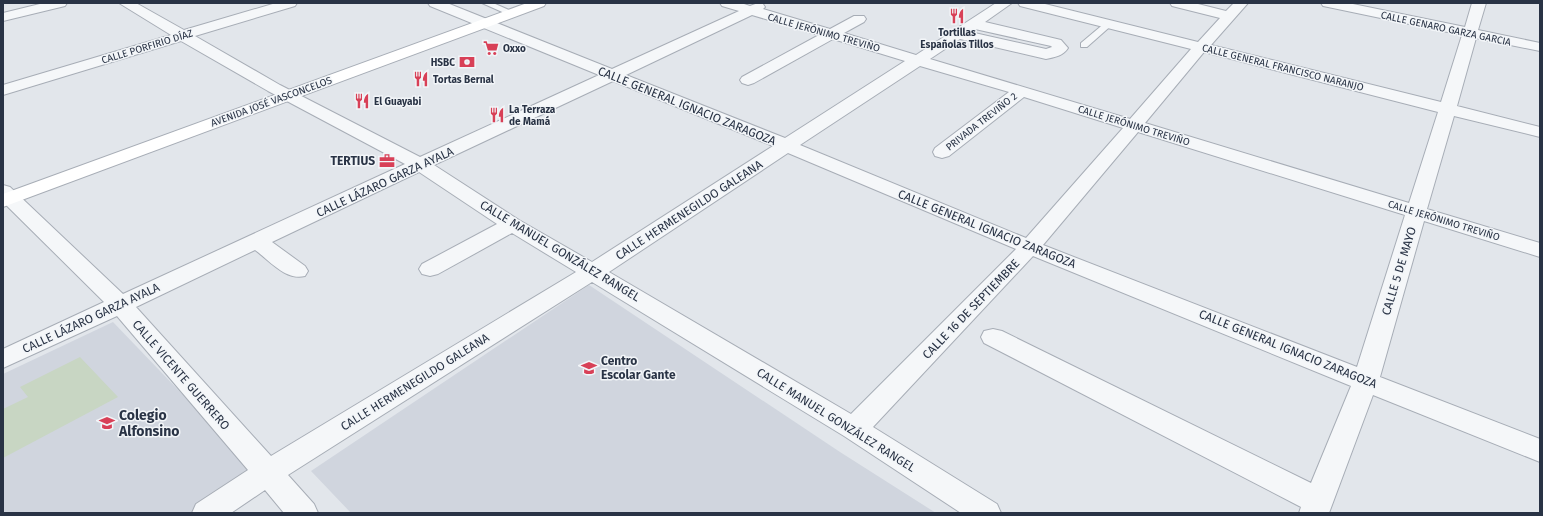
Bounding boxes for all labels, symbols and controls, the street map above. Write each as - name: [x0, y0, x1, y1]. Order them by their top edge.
- restaurant icon: Tortillas Españolas Tillos: [948, 7, 966, 25]
- street label: CALLE JERÓNIMO TREVIÑO: [766, 9, 882, 55]
- street label: CALLE GENARO GARZA GARCIA: [1380, 9, 1512, 49]
- street label: CALLE PORFIRIO DÍAZ: [100, 25, 194, 67]
- place label: Tortillas Españolas Tillos: [920, 27, 994, 51]
- supermarket icon: Oxxo: [482, 39, 500, 57]
- street label: CALLE GENERAL FRANCISCO NARANJO: [1201, 42, 1365, 94]
- place label: Oxxo: [503, 43, 526, 55]
- bank icon: HSBC: [458, 53, 476, 71]
- place label: HSBC: [431, 57, 455, 69]
- street label: CALLE GENERAL IGNACIO ZARAGOZA: [596, 64, 778, 148]
- restaurant icon: Tortas Bernal: [412, 70, 430, 88]
- street label: AVENIDA JOSÉ VASCONCELOS: [208, 72, 334, 129]
- place label: Tortas Bernal: [433, 74, 494, 86]
- street label: PRIVADA TREVIÑO 2: [943, 89, 1020, 153]
- restaurant icon: El Guayabi: [353, 92, 371, 110]
- place label: El Guayabi: [374, 96, 421, 108]
- street label: CALLE JERÓNIMO TREVIÑO: [1076, 101, 1192, 149]
- place label: La Terraza de Mamá: [509, 104, 556, 128]
- restaurant icon: La Terraza de Mamá: [488, 106, 506, 124]
- street label: CALLE LÁZARO GARZA AYALA: [314, 143, 456, 220]
- office icon: TERTIUS: [378, 152, 396, 170]
- place label: TERTIUS: [330, 154, 375, 168]
- street label: CALLE HERMENEGILDO GALEANA: [613, 157, 765, 263]
- street label: CALLE GENERAL IGNACIO ZARAGOZA: [896, 187, 1078, 271]
- street label: CALLE JERÓNIMO TREVIÑO: [1386, 196, 1502, 244]
- street label: CALLE MANUEL GONZÁLEZ RANGEL: [477, 197, 643, 304]
- street label: CALLE 5 DE MAYO: [1379, 225, 1419, 317]
- street label: CALLE 16 DE SEPTIEMBRE: [920, 256, 1022, 362]
- street label: CALLE LÁZARO GARZA AYALA: [20, 279, 162, 356]
- street label: CALLE GENERAL IGNACIO ZARAGOZA: [1197, 307, 1379, 391]
- street label: CALLE VICENTE GUERRERO: [130, 317, 232, 433]
- street label: CALLE HERMENEGILDO GALEANA: [338, 330, 492, 434]
- place label: Centro Escolar Gante: [601, 354, 676, 382]
- school or university icon: Centro Escolar Gante: [580, 359, 598, 377]
- street label: CALLE MANUEL GONZÁLEZ RANGEL: [754, 364, 918, 475]
- place label: Colegio Alfonsino: [118, 407, 179, 440]
- school or university icon: Colegio Alfonsino: [98, 414, 116, 432]

